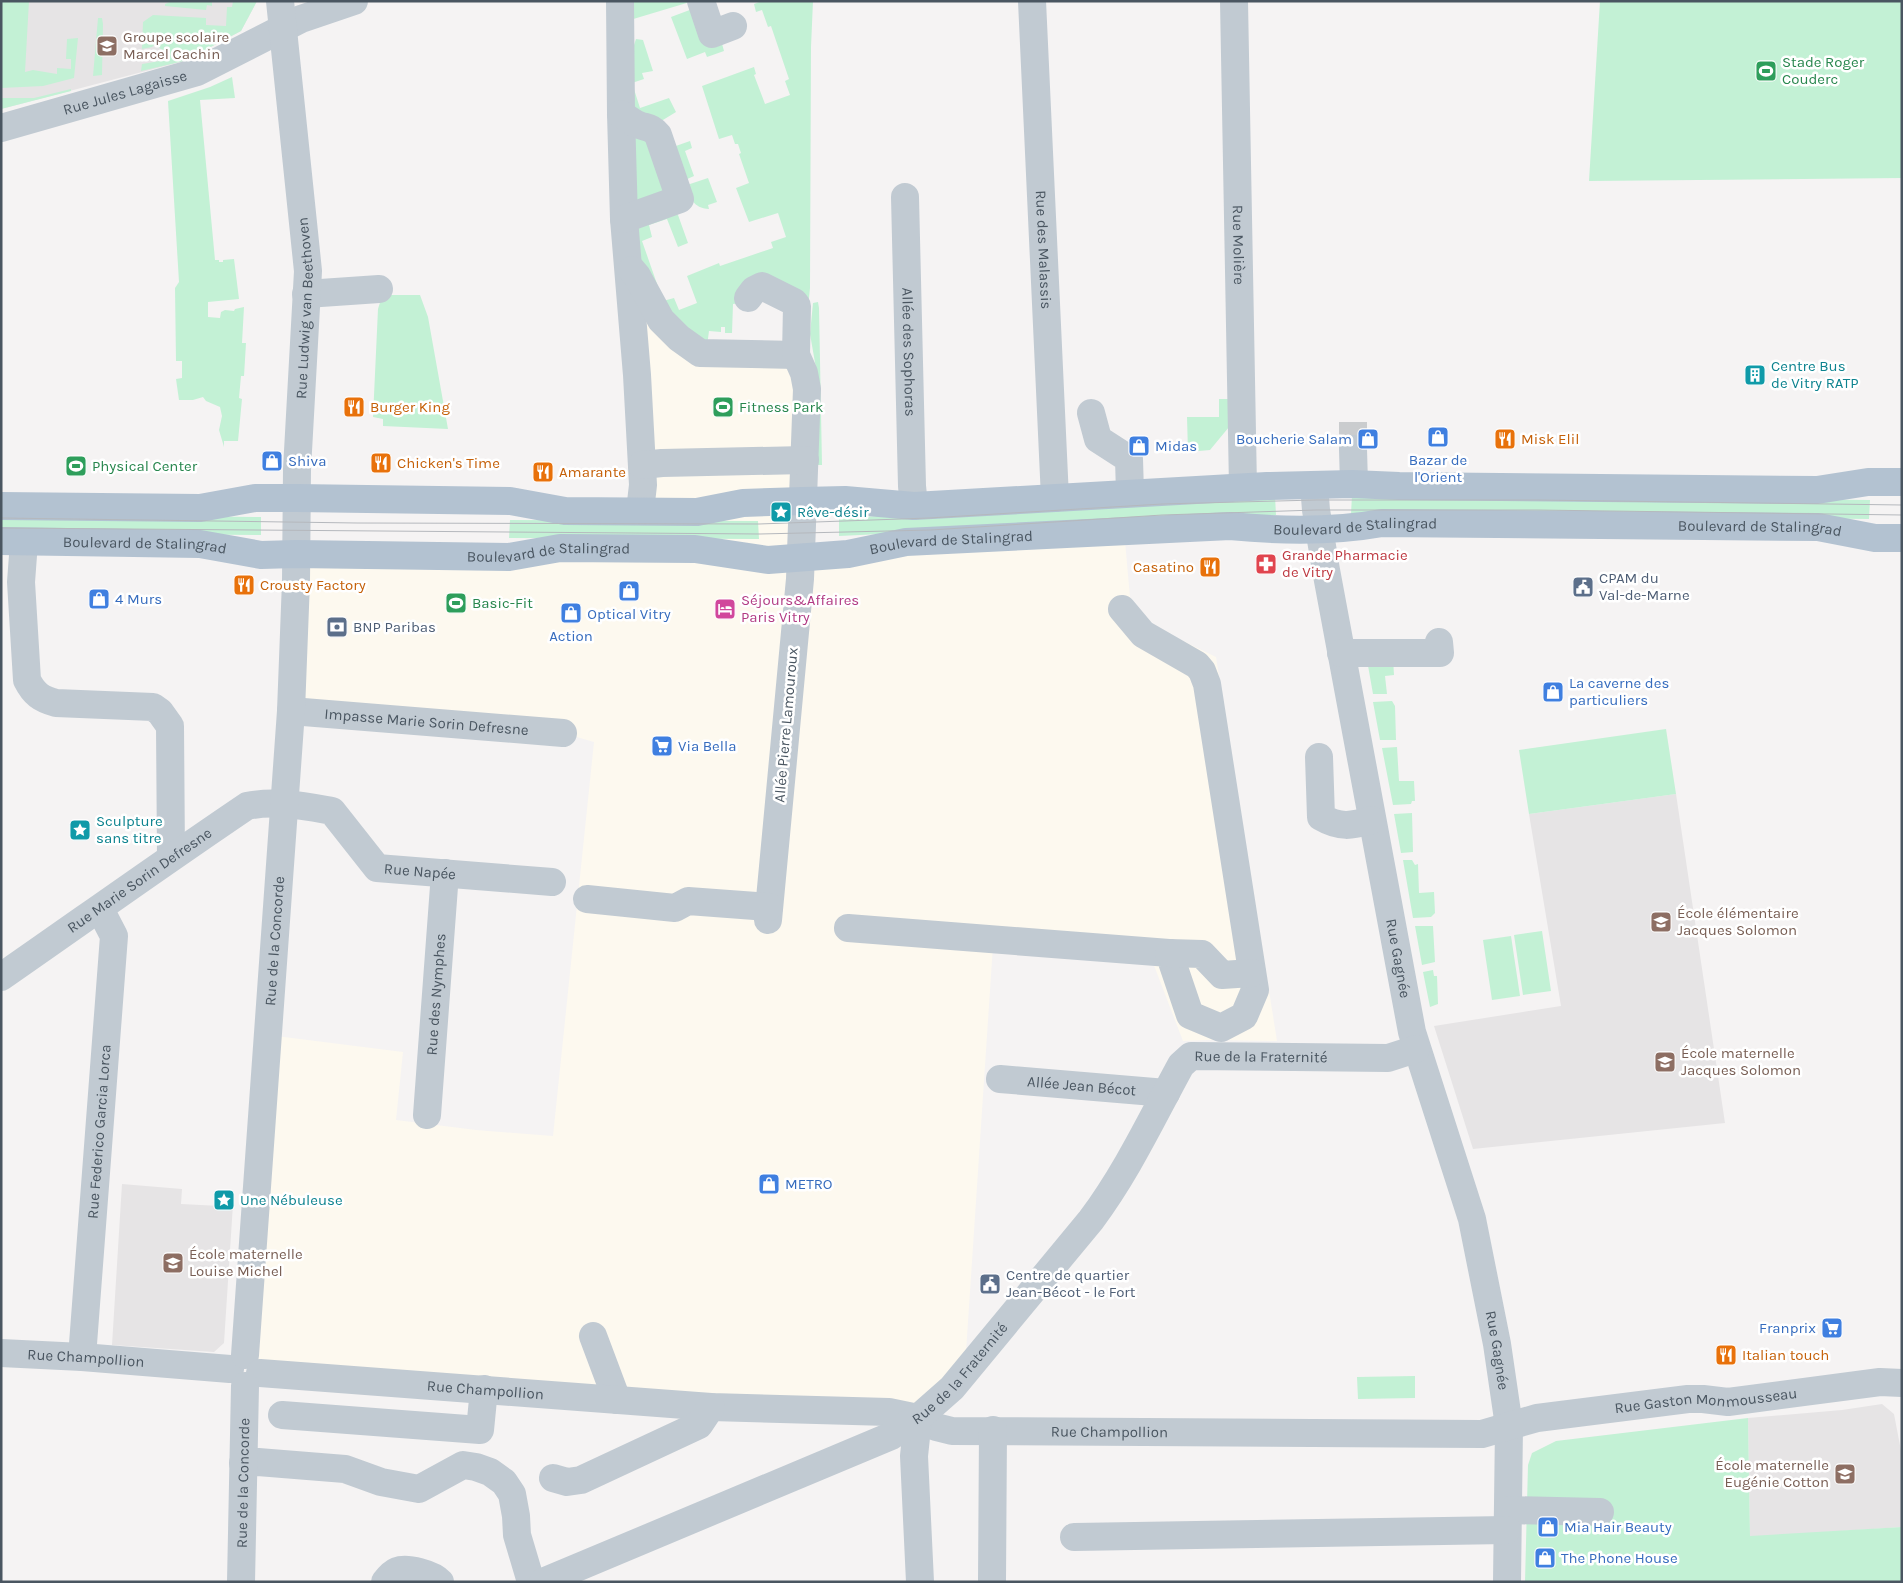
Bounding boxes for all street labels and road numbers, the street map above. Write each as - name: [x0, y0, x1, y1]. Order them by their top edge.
- street label: Rue Jules Lagaisse: [61, 66, 189, 119]
- street label: Rue des Malassis: [1032, 190, 1055, 310]
- street label: Rue Molière: [1229, 205, 1248, 285]
- street label: Rue Ludwig van Beethoven: [292, 216, 317, 400]
- street label: Allée des Sophoras: [898, 287, 919, 417]
- street label: Boulevard de Stalingrad: [1273, 514, 1437, 539]
- street label: Boulevard de Stalingrad: [1678, 517, 1843, 540]
- street label: Boulevard de Stalingrad: [868, 527, 1033, 558]
- street label: Boulevard de Stalingrad: [63, 533, 228, 558]
- street label: Boulevard de Stalingrad: [467, 539, 630, 566]
- street label: Allée Pierre Lamouroux: [770, 646, 802, 803]
- street label: Impasse Marie Sorin Defresne: [324, 705, 529, 739]
- street label: Rue Marie Sorin Defresne: [64, 824, 215, 937]
- street label: Rue Napée: [383, 860, 457, 883]
- street label: Rue de la Concorde: [261, 875, 288, 1007]
- street label: Rue Gagnée: [1382, 917, 1415, 1000]
- street label: Rue des Nymphes: [422, 933, 449, 1056]
- street label: Rue Federico Garcia Lorca: [84, 1044, 115, 1220]
- street label: Rue de la Fraternité: [1194, 1047, 1327, 1066]
- street label: Allée Jean Bécot: [1027, 1072, 1137, 1099]
- street label: Rue Gagnée: [1482, 1309, 1513, 1391]
- street label: Rue de la Fraternité: [909, 1319, 1011, 1428]
- street label: Rue Champollion: [27, 1345, 145, 1371]
- street label: Rue Champollion: [426, 1377, 545, 1403]
- street label: Rue Gaston Monmousseau: [1613, 1384, 1798, 1417]
- street label: Rue de la Concorde: [233, 1418, 253, 1548]
- street label: Rue Champollion: [1051, 1423, 1168, 1441]

